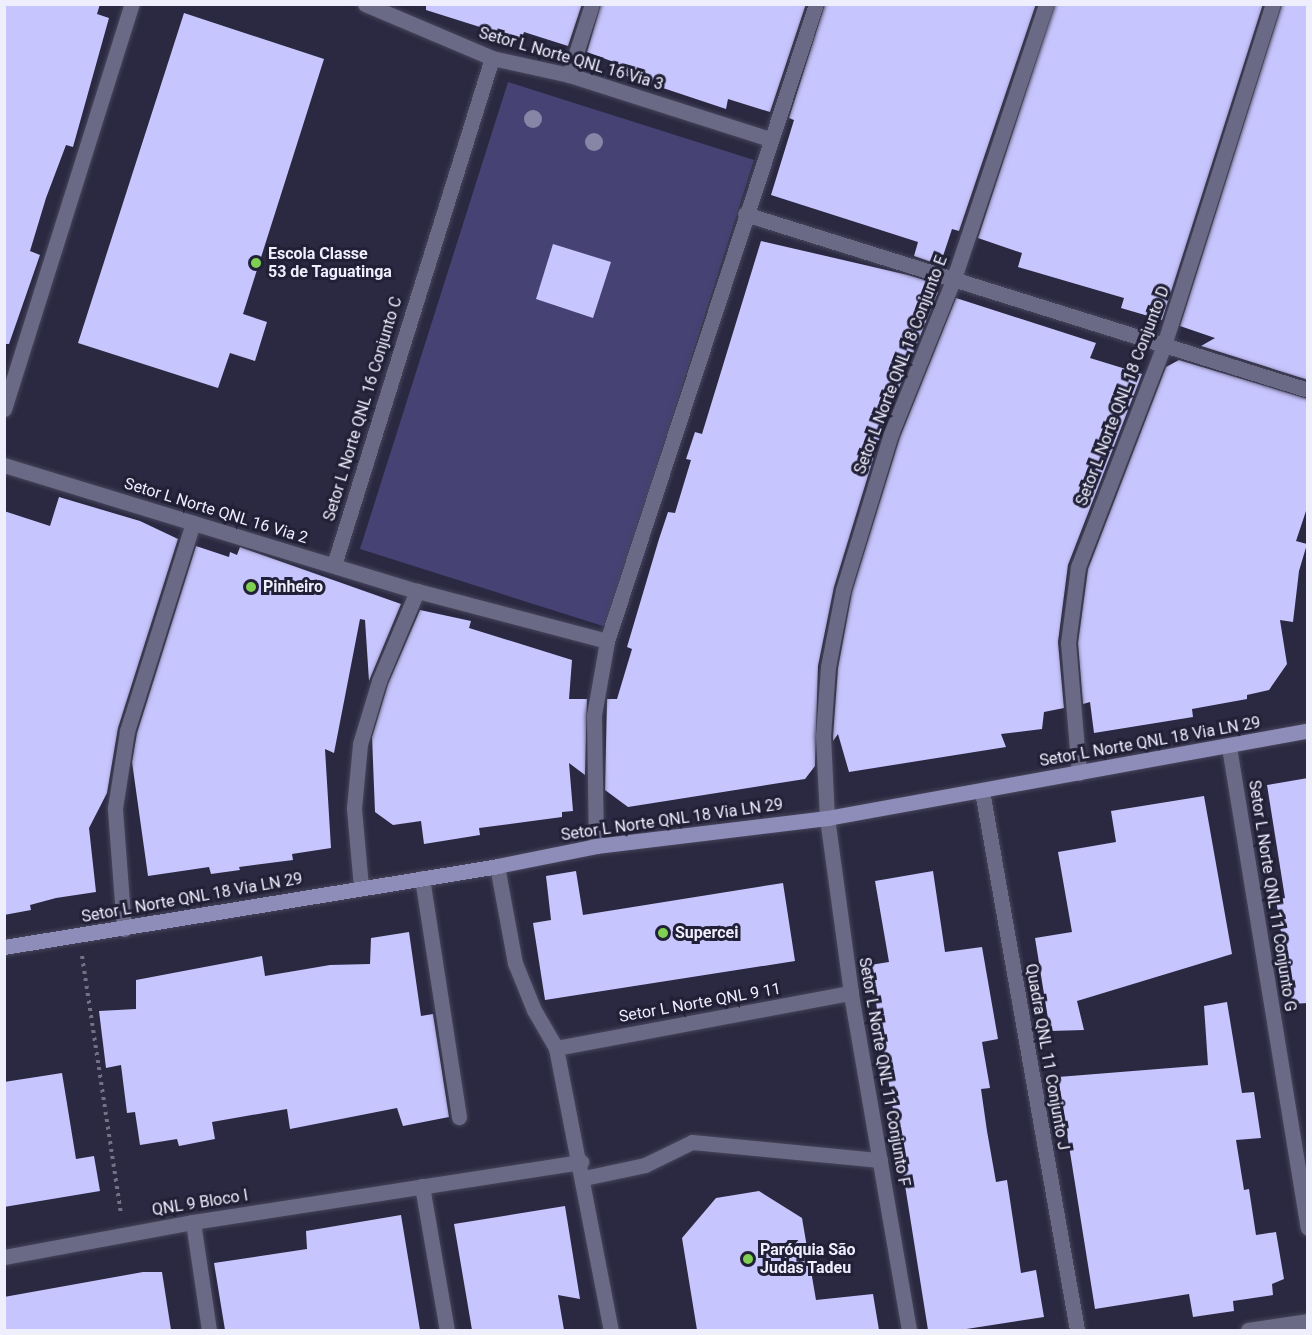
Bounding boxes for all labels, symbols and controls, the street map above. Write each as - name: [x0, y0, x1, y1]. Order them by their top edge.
- street label: Setor L Norte QNL 16 Via 3: [477, 23, 665, 95]
- place label: Escola Classe 53 de Taguatinga: [268, 244, 392, 282]
- street label: Setor L Norte QNL 18 Conjunto E: [850, 253, 952, 477]
- marker: Escola Classe 53 de Taguatinga: [249, 256, 263, 270]
- street label: Setor L Norte QNL 18 Conjunto D: [1072, 283, 1174, 509]
- street label: Setor L Norte QNL 16 Conjunto C: [320, 294, 406, 524]
- street label: Setor L Norte QNL 16 Via 2: [122, 474, 310, 548]
- place label: Pinheiro: [263, 577, 323, 597]
- marker: Pinheiro: [244, 580, 258, 594]
- street label: Setor L Norte QNL 18 Via LN 29: [1038, 713, 1262, 771]
- street label: Setor L Norte QNL 11 Conjunto G: [1244, 779, 1300, 1013]
- street label: Setor L Norte QNL 18 Via LN 29: [560, 795, 784, 845]
- street label: Setor L Norte QNL 18 Via LN 29: [80, 869, 304, 927]
- place label: Supercei: [675, 923, 738, 943]
- marker: Supercei: [656, 926, 670, 940]
- street label: Setor L Norte QNL 11 Conjunto F: [854, 956, 914, 1188]
- street label: Quadra QNL 11 Conjunto J: [1021, 962, 1073, 1152]
- street label: Setor L Norte QNL 9 11: [618, 979, 782, 1027]
- street label: QNL 9 Bloco I: [151, 1186, 249, 1220]
- place label: Paróquia São Judas Tadeu: [760, 1240, 856, 1278]
- marker: Paróquia São Judas Tadeu: [741, 1252, 755, 1266]

